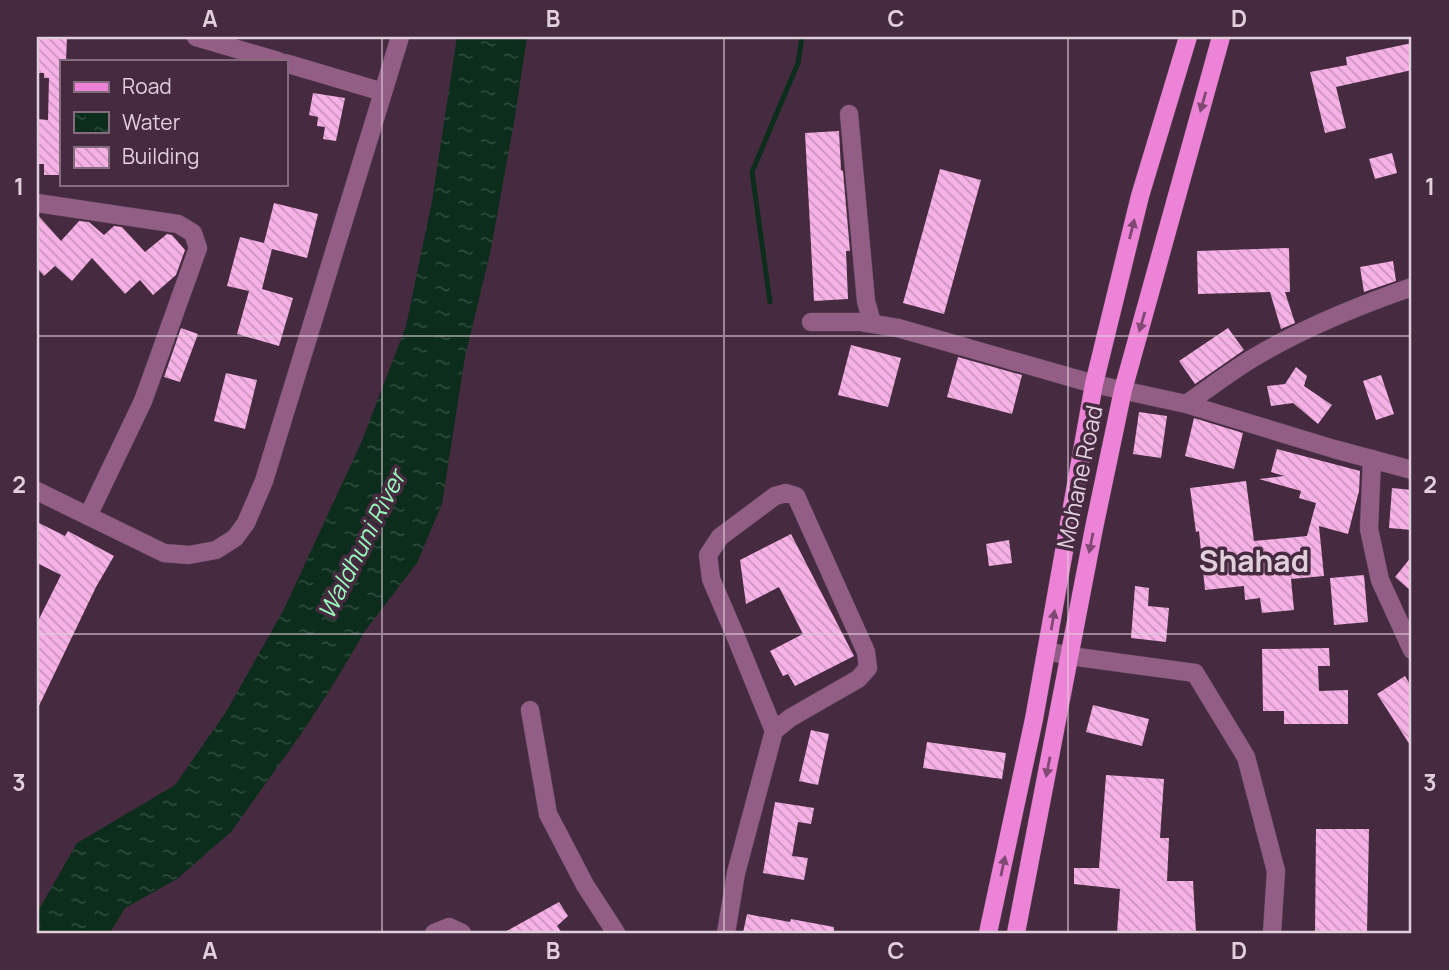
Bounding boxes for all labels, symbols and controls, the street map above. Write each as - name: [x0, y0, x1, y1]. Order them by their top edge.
- text: A: [202, 2, 218, 34]
- text: B: [546, 2, 560, 34]
- text: C: [888, 2, 905, 34]
- text: D: [1231, 2, 1247, 34]
- legend: [60, 60, 287, 186]
- text: Road: [122, 72, 172, 100]
- one-way arrow: [1197, 92, 1207, 113]
- text: Water: [122, 108, 181, 136]
- text: Building: [122, 142, 199, 170]
- text: 1: [14, 170, 24, 202]
- text: 1: [1425, 170, 1435, 202]
- one-way arrow: [1127, 218, 1138, 240]
- one-way arrow: [1136, 311, 1146, 332]
- street label: Mohane Road: [1048, 402, 1110, 551]
- water label: Waldhuni River: [309, 461, 414, 624]
- text: 2: [12, 468, 26, 500]
- text: 2: [1423, 468, 1437, 500]
- one-way arrow: [1085, 532, 1096, 554]
- district label: Shahad: [1199, 540, 1309, 581]
- one-way arrow: [1048, 608, 1059, 630]
- one-way arrow: [1043, 756, 1054, 778]
- text: 3: [12, 766, 26, 798]
- text: 3: [1423, 766, 1437, 798]
- one-way arrow: [997, 855, 1008, 877]
- text: A: [202, 934, 218, 966]
- text: B: [546, 934, 560, 966]
- text: C: [888, 934, 905, 966]
- text: D: [1231, 934, 1247, 966]

